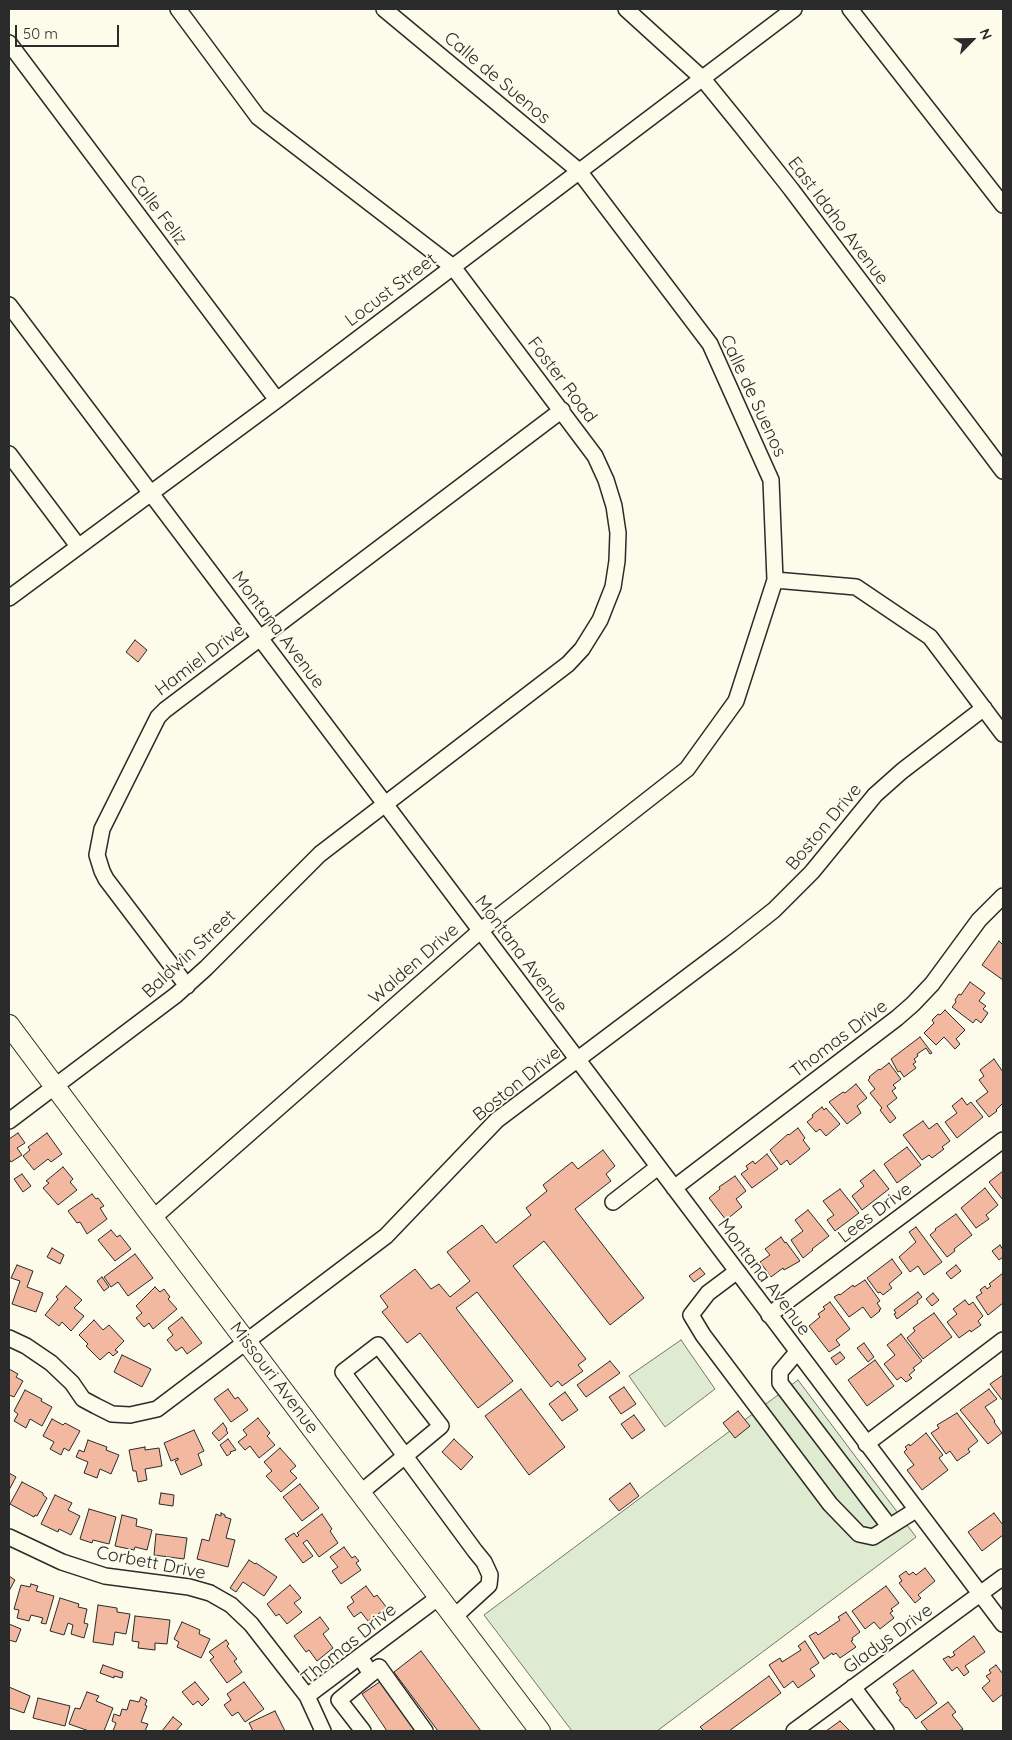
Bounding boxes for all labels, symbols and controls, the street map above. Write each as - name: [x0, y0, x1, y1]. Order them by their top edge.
- scale bar: [18, 15, 121, 47]
- north arrow: [947, 15, 997, 65]
- text: 50 m: [23, 24, 58, 43]
- text: N: [976, 26, 996, 42]
- street label: Calle de Suenos: [439, 27, 555, 129]
- street label: East Idaho Avenue: [783, 153, 893, 289]
- street label: Calle Feliz: [125, 171, 191, 249]
- street label: Locust Street: [341, 249, 441, 331]
- street label: Calle de Suenos: [715, 332, 791, 460]
- street label: Foster Road: [523, 333, 601, 427]
- street label: Montana Avenue: [227, 567, 329, 693]
- street label: Hamiel Drive: [151, 619, 249, 701]
- street label: Boston Drive: [781, 779, 867, 875]
- street label: Montana Avenue: [470, 891, 572, 1017]
- street label: Baldwin Street: [138, 905, 240, 1003]
- street label: Walden Drive: [365, 919, 463, 1009]
- street label: Thomas Drive: [786, 995, 892, 1083]
- street label: Boston Drive: [469, 1042, 565, 1126]
- street label: Lees Drive: [834, 1178, 916, 1248]
- street label: Montana Avenue: [713, 1214, 815, 1340]
- street label: Missouri Avenue: [225, 1318, 323, 1438]
- street label: Corbett Drive: [94, 1542, 208, 1584]
- street label: Thomas Drive: [297, 1599, 401, 1689]
- street label: Gladys Drive: [839, 1599, 937, 1679]

